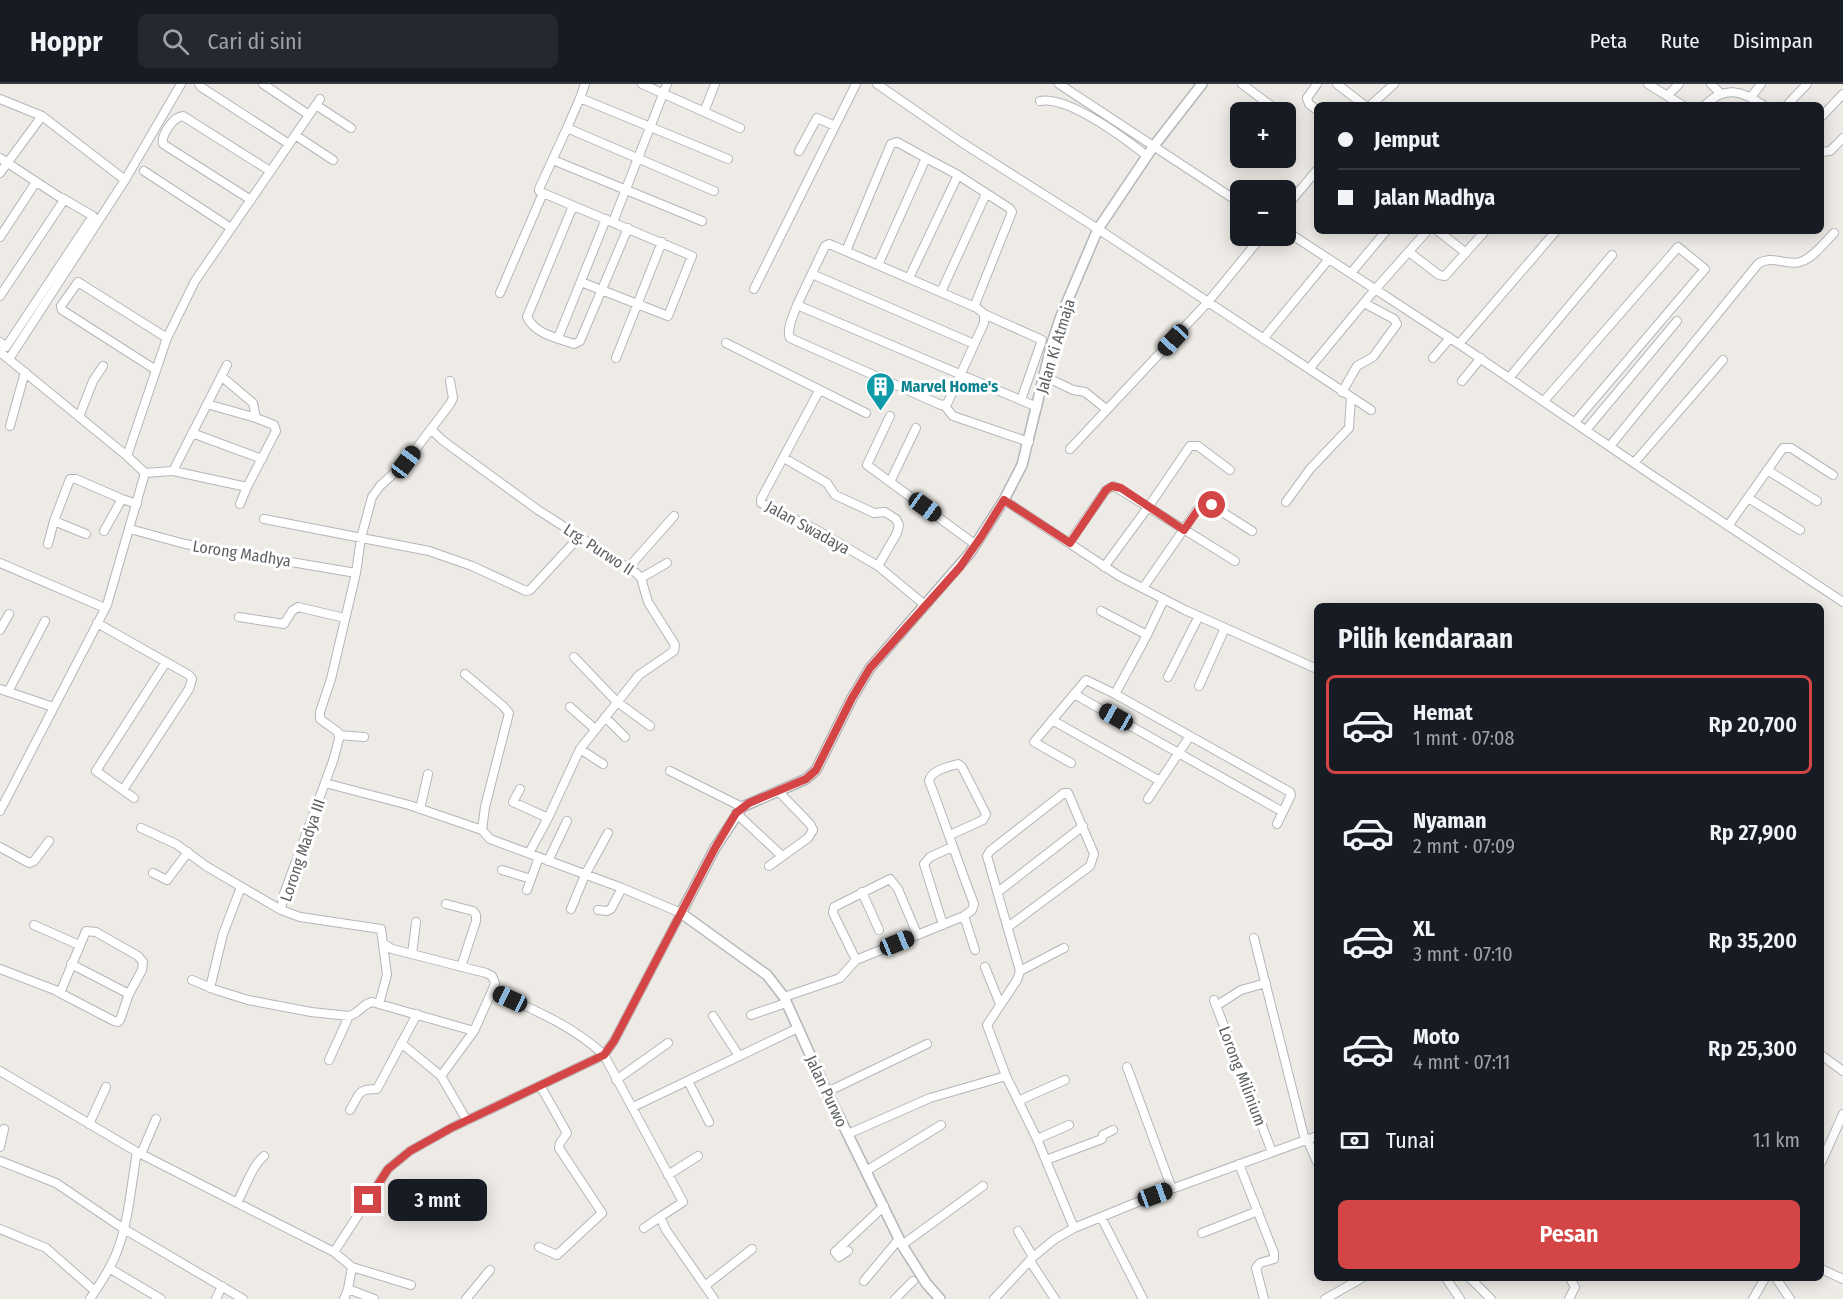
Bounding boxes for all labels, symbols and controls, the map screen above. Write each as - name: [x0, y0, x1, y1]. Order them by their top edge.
- search box: [138, 14, 558, 68]
- text: Hoppr: [30, 25, 102, 58]
- icon: search: [159, 25, 192, 58]
- text: Cari di sini: [207, 28, 302, 55]
- text: Peta: [1590, 28, 1627, 54]
- text: Rute: [1660, 28, 1700, 54]
- text: Disimpan: [1733, 28, 1813, 54]
- map controls: [1230, 102, 1296, 246]
- button: +: [1230, 102, 1296, 168]
- text: Jemput: [1374, 126, 1439, 153]
- button: −: [1230, 180, 1296, 246]
- text: Jalan Madhya: [1374, 184, 1495, 211]
- street label: Jalan Ki Atmaja: [1032, 296, 1079, 396]
- car: [1154, 321, 1192, 359]
- building icon: Marvel Home's: [864, 370, 896, 412]
- place label: Marvel Home's: [901, 377, 998, 396]
- car: [388, 442, 424, 482]
- car: [905, 489, 945, 525]
- route start: [1198, 491, 1225, 518]
- street label: Jalan Swadaya: [762, 497, 853, 558]
- street label: Lrg. Purwo II: [560, 520, 637, 579]
- street label: Lorong Madhya: [191, 536, 293, 571]
- text: Pilih kendaraan: [1338, 623, 1513, 655]
- icon: car: [1341, 698, 1395, 752]
- text: Hemat: [1413, 699, 1473, 726]
- car: [1096, 700, 1136, 734]
- text: Rp 20,700: [1708, 711, 1797, 738]
- text: 1 mnt · 07:08: [1413, 726, 1514, 750]
- street label: Lorong Madya III: [276, 796, 329, 904]
- icon: car: [1341, 806, 1395, 860]
- text: Nyaman: [1413, 807, 1486, 834]
- text: Rp 27,900: [1710, 819, 1797, 846]
- text: 2 mnt · 07:09: [1413, 834, 1515, 858]
- icon: car: [1341, 914, 1395, 968]
- text: XL: [1413, 915, 1435, 942]
- text: Rp 35,200: [1708, 927, 1797, 954]
- car: [877, 928, 917, 958]
- text: 3 mnt · 07:10: [1413, 942, 1513, 966]
- car: [490, 983, 530, 1015]
- icon: car: [1341, 1022, 1395, 1076]
- text: Moto: [1413, 1023, 1460, 1050]
- street label: Lorong Milinium: [1215, 1024, 1270, 1129]
- text: Rp 25,300: [1708, 1035, 1797, 1062]
- text: 4 mnt · 07:11: [1413, 1050, 1510, 1074]
- street label: Jalan Purwo: [802, 1052, 851, 1130]
- icon: cash: [1338, 1124, 1371, 1157]
- text: Tunai: [1386, 1127, 1435, 1154]
- text: 1.1 km: [1753, 1128, 1800, 1152]
- callout: 3 mnt: [389, 1179, 488, 1221]
- car: [1135, 1180, 1175, 1210]
- route end: [354, 1186, 381, 1213]
- text: 3 mnt: [414, 1188, 461, 1212]
- button: Pesan: [1338, 1200, 1800, 1269]

